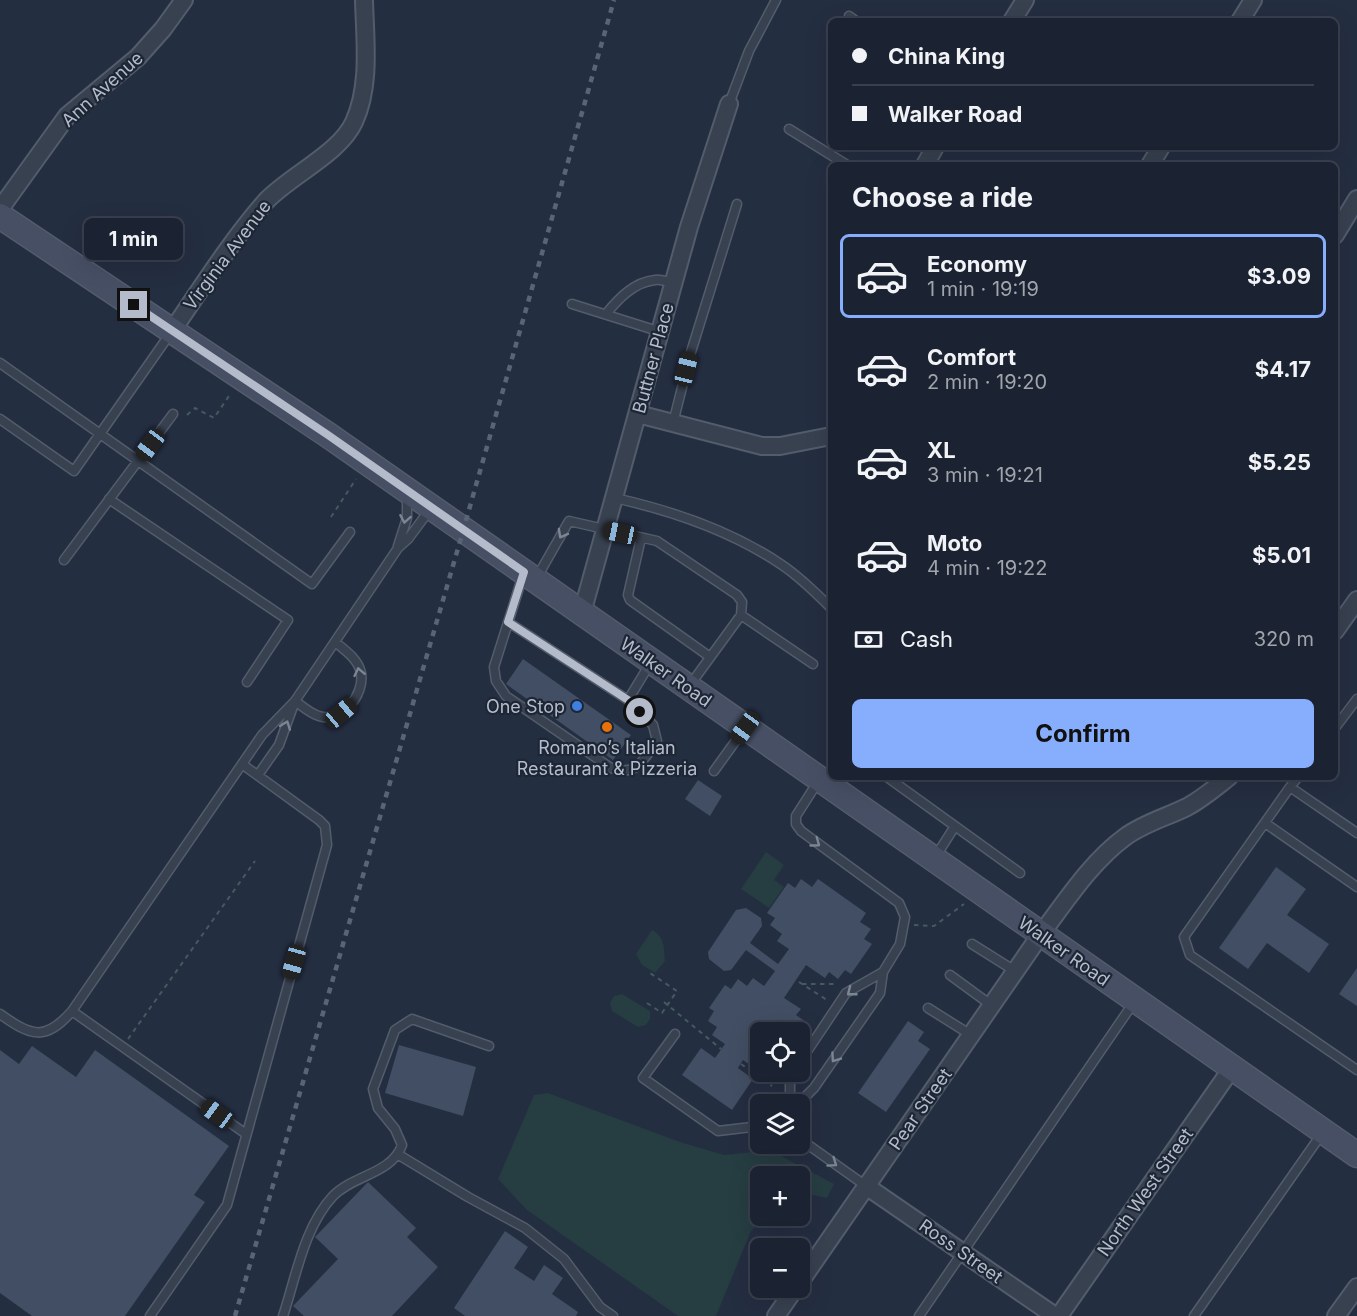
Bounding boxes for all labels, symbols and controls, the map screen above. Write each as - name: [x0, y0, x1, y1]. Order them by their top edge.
- text: China King: [888, 43, 1005, 69]
- street label: Ann Avenue: [57, 47, 147, 131]
- text: Walker Road: [888, 101, 1022, 127]
- text: Choose a ride: [852, 181, 1033, 214]
- street label: Virginia Avenue: [179, 196, 275, 314]
- callout: 1 min: [84, 218, 184, 260]
- text: 1 min: [109, 227, 158, 251]
- icon: car: [855, 249, 909, 303]
- text: Economy: [927, 251, 1027, 277]
- text: $3.09: [1247, 263, 1311, 289]
- text: 1 min · 19:19: [927, 277, 1039, 301]
- route end: [120, 291, 147, 318]
- street label: Buttner Place: [628, 300, 678, 416]
- icon: car: [855, 342, 909, 396]
- text: Comfort: [927, 344, 1016, 370]
- car: [673, 349, 699, 389]
- text: $4.17: [1255, 356, 1311, 382]
- text: 2 min · 19:20: [927, 370, 1047, 394]
- car: [132, 425, 168, 465]
- icon: car: [855, 435, 909, 489]
- text: XL: [927, 437, 956, 463]
- text: $5.25: [1248, 449, 1311, 475]
- text: 3 min · 19:21: [927, 463, 1043, 487]
- one-way arrow: [399, 514, 412, 524]
- car: [601, 520, 639, 546]
- one-way arrow: [558, 528, 569, 539]
- icon: car: [855, 528, 909, 582]
- text: Moto: [927, 530, 982, 556]
- text: $5.01: [1252, 542, 1311, 568]
- text: 4 min · 19:22: [927, 556, 1047, 580]
- icon: cash: [852, 623, 885, 656]
- text: Cash: [900, 626, 953, 652]
- text: 320 m: [1254, 627, 1314, 651]
- street label: Walker Road: [616, 633, 716, 711]
- one-way arrow: [353, 667, 366, 677]
- car: [321, 695, 361, 731]
- place label: One Stop: [486, 696, 565, 717]
- route start: [626, 698, 653, 725]
- marker: One Stop: [570, 699, 584, 713]
- button: Confirm: [852, 699, 1314, 768]
- car: [727, 708, 763, 748]
- one-way arrow: [279, 720, 292, 731]
- marker: Romano’s Italian Restaurant & Pizzeria: [600, 720, 614, 734]
- place label: Romano’s Italian Restaurant & Pizzeria: [517, 737, 697, 779]
- one-way arrow: [810, 836, 821, 847]
- street label: Walker Road: [1014, 912, 1114, 990]
- car: [280, 942, 308, 982]
- one-way arrow: [847, 984, 858, 995]
- map controls: [750, 1022, 810, 1298]
- button: locate: [750, 1022, 810, 1082]
- one-way arrow: [831, 1052, 842, 1063]
- street label: Pear Street: [884, 1064, 956, 1154]
- button: layers: [750, 1094, 810, 1154]
- car: [197, 1096, 237, 1132]
- street label: North West Street: [1093, 1124, 1197, 1260]
- one-way arrow: [826, 1156, 837, 1167]
- button: +: [750, 1166, 810, 1226]
- street label: Ross Street: [915, 1215, 1007, 1287]
- button: −: [750, 1238, 810, 1298]

